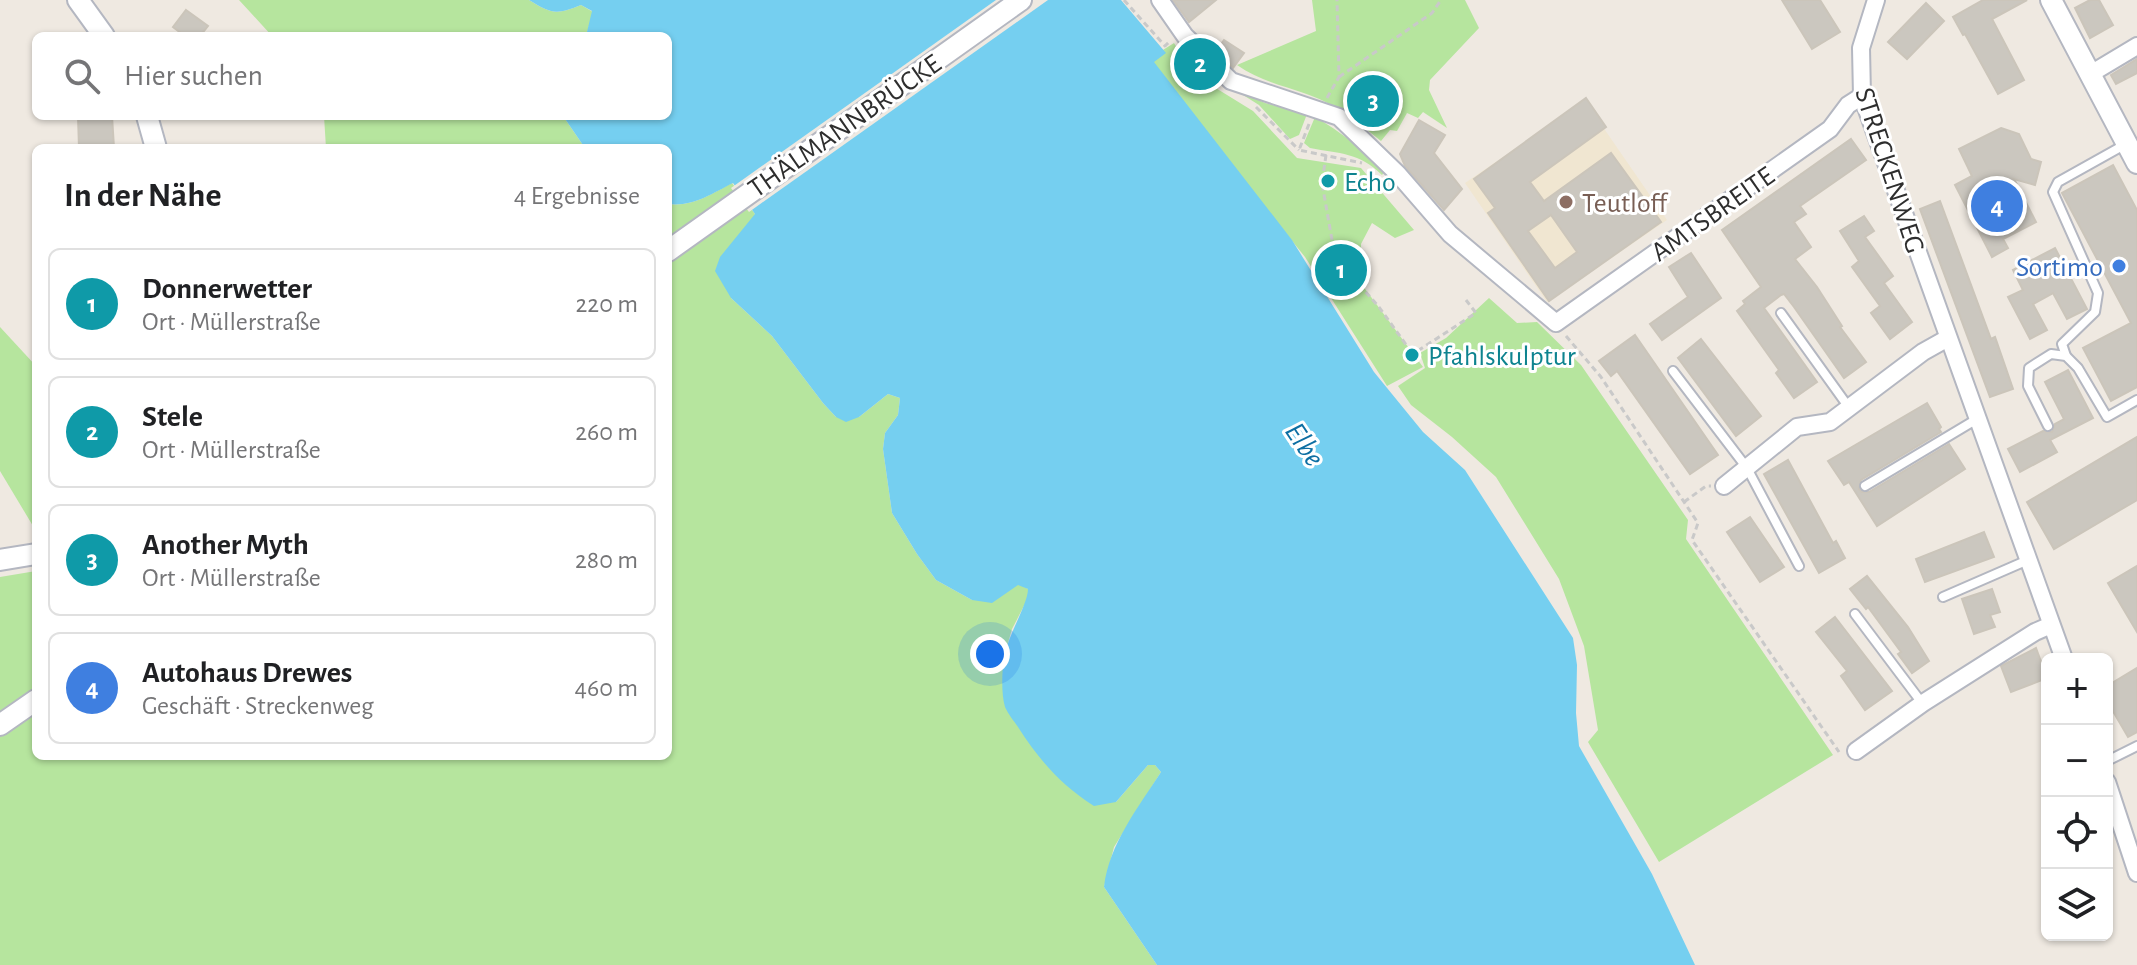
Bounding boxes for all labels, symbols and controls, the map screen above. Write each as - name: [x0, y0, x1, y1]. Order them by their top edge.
- search box: [32, 32, 672, 120]
- pin: 2: [1174, 34, 1226, 94]
- street label: THÄLMANNBRÜCKE: [743, 48, 947, 204]
- icon: search: [60, 54, 104, 98]
- text: Hier suchen: [124, 61, 263, 91]
- pin: 3: [1347, 71, 1399, 131]
- street label: STRECKENWEG: [1849, 85, 1929, 257]
- street label: AMTSBREITE: [1646, 162, 1780, 267]
- place label: Echo: [1344, 169, 1396, 197]
- marker: Echo: [1319, 172, 1337, 190]
- pin: 4: [1971, 176, 2023, 236]
- text: In der Nähe: [64, 179, 221, 213]
- text: 4 Ergebnisse: [514, 183, 640, 209]
- place label: Teutloff: [1582, 190, 1669, 218]
- marker: Teutloff: [1557, 193, 1575, 211]
- pin: 1: [1315, 240, 1367, 300]
- place label: Sortimo: [2016, 254, 2103, 282]
- marker: Sortimo: [2110, 257, 2128, 275]
- text: Donnerwetter: [142, 274, 312, 304]
- text: 1: [87, 291, 97, 317]
- text: 220 m: [576, 291, 638, 317]
- text: Ort · Müllerstraße: [142, 309, 321, 335]
- place label: Pfahlskulptur: [1428, 343, 1576, 371]
- marker: Pfahlskulptur: [1403, 346, 1421, 364]
- text: Stele: [142, 402, 203, 432]
- water label: Elbe: [1279, 417, 1329, 472]
- text: 2: [86, 419, 98, 445]
- text: 260 m: [575, 419, 638, 445]
- text: Ort · Müllerstraße: [142, 437, 321, 463]
- text: Another Myth: [142, 530, 309, 560]
- text: 3: [86, 547, 98, 573]
- text: 280 m: [575, 547, 638, 573]
- text: Ort · Müllerstraße: [142, 565, 321, 591]
- your location: [970, 634, 1010, 674]
- map controls: [2041, 653, 2113, 941]
- button: +: [2041, 653, 2113, 725]
- text: Autohaus Drewes: [142, 658, 352, 688]
- text: 4: [85, 675, 99, 701]
- text: 460 m: [574, 675, 638, 701]
- text: Geschäft · Streckenweg: [142, 693, 374, 719]
- button: −: [2041, 725, 2113, 797]
- button: locate: [2041, 797, 2113, 869]
- button: layers: [2041, 869, 2113, 941]

